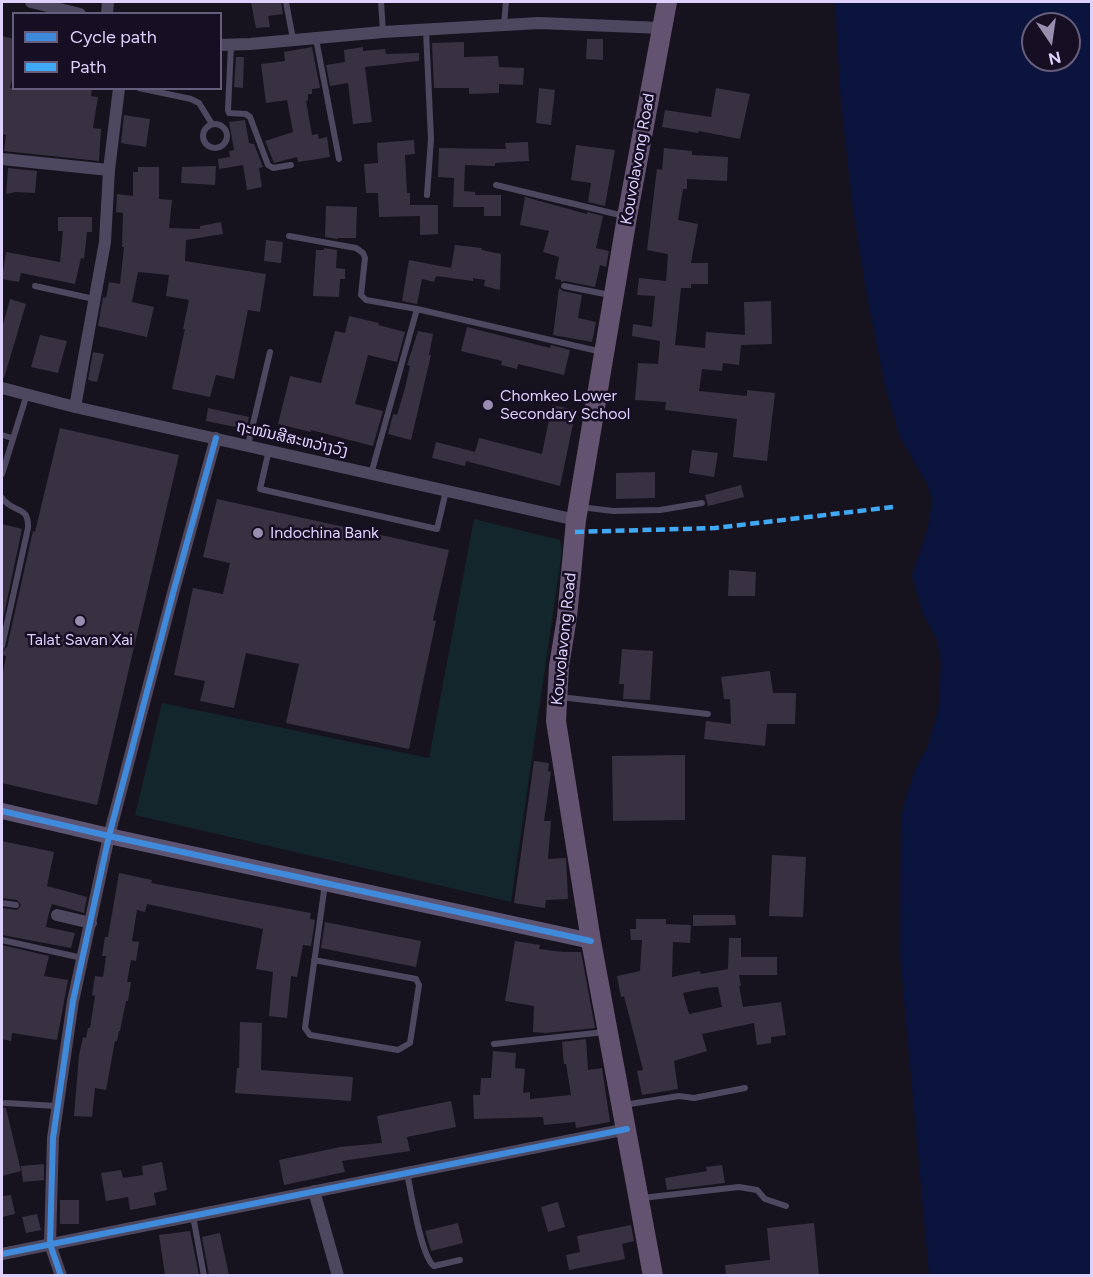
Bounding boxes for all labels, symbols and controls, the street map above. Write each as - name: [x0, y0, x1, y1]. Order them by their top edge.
- legend: [12, 12, 222, 90]
- north arrow: [1021, 12, 1081, 72]
- text: Cycle path: [70, 26, 157, 48]
- text: N: [1047, 47, 1063, 69]
- text: Path: [70, 56, 106, 78]
- street label: Kouvolavong Road: [617, 92, 659, 226]
- place label: Chomkeo Lower Secondary School: [500, 386, 630, 424]
- marker: Chomkeo Lower Secondary School: [481, 398, 495, 412]
- street label: ຖະໜົນສີສະຫວ່າງວົງ: [234, 417, 350, 461]
- place label: Indochina Bank: [270, 523, 379, 543]
- marker: Indochina Bank: [251, 526, 265, 540]
- street label: Kouvolavong Road: [547, 572, 581, 706]
- marker: Talat Savan Xai: [73, 614, 87, 628]
- place label: Talat Savan Xai: [27, 630, 133, 650]

